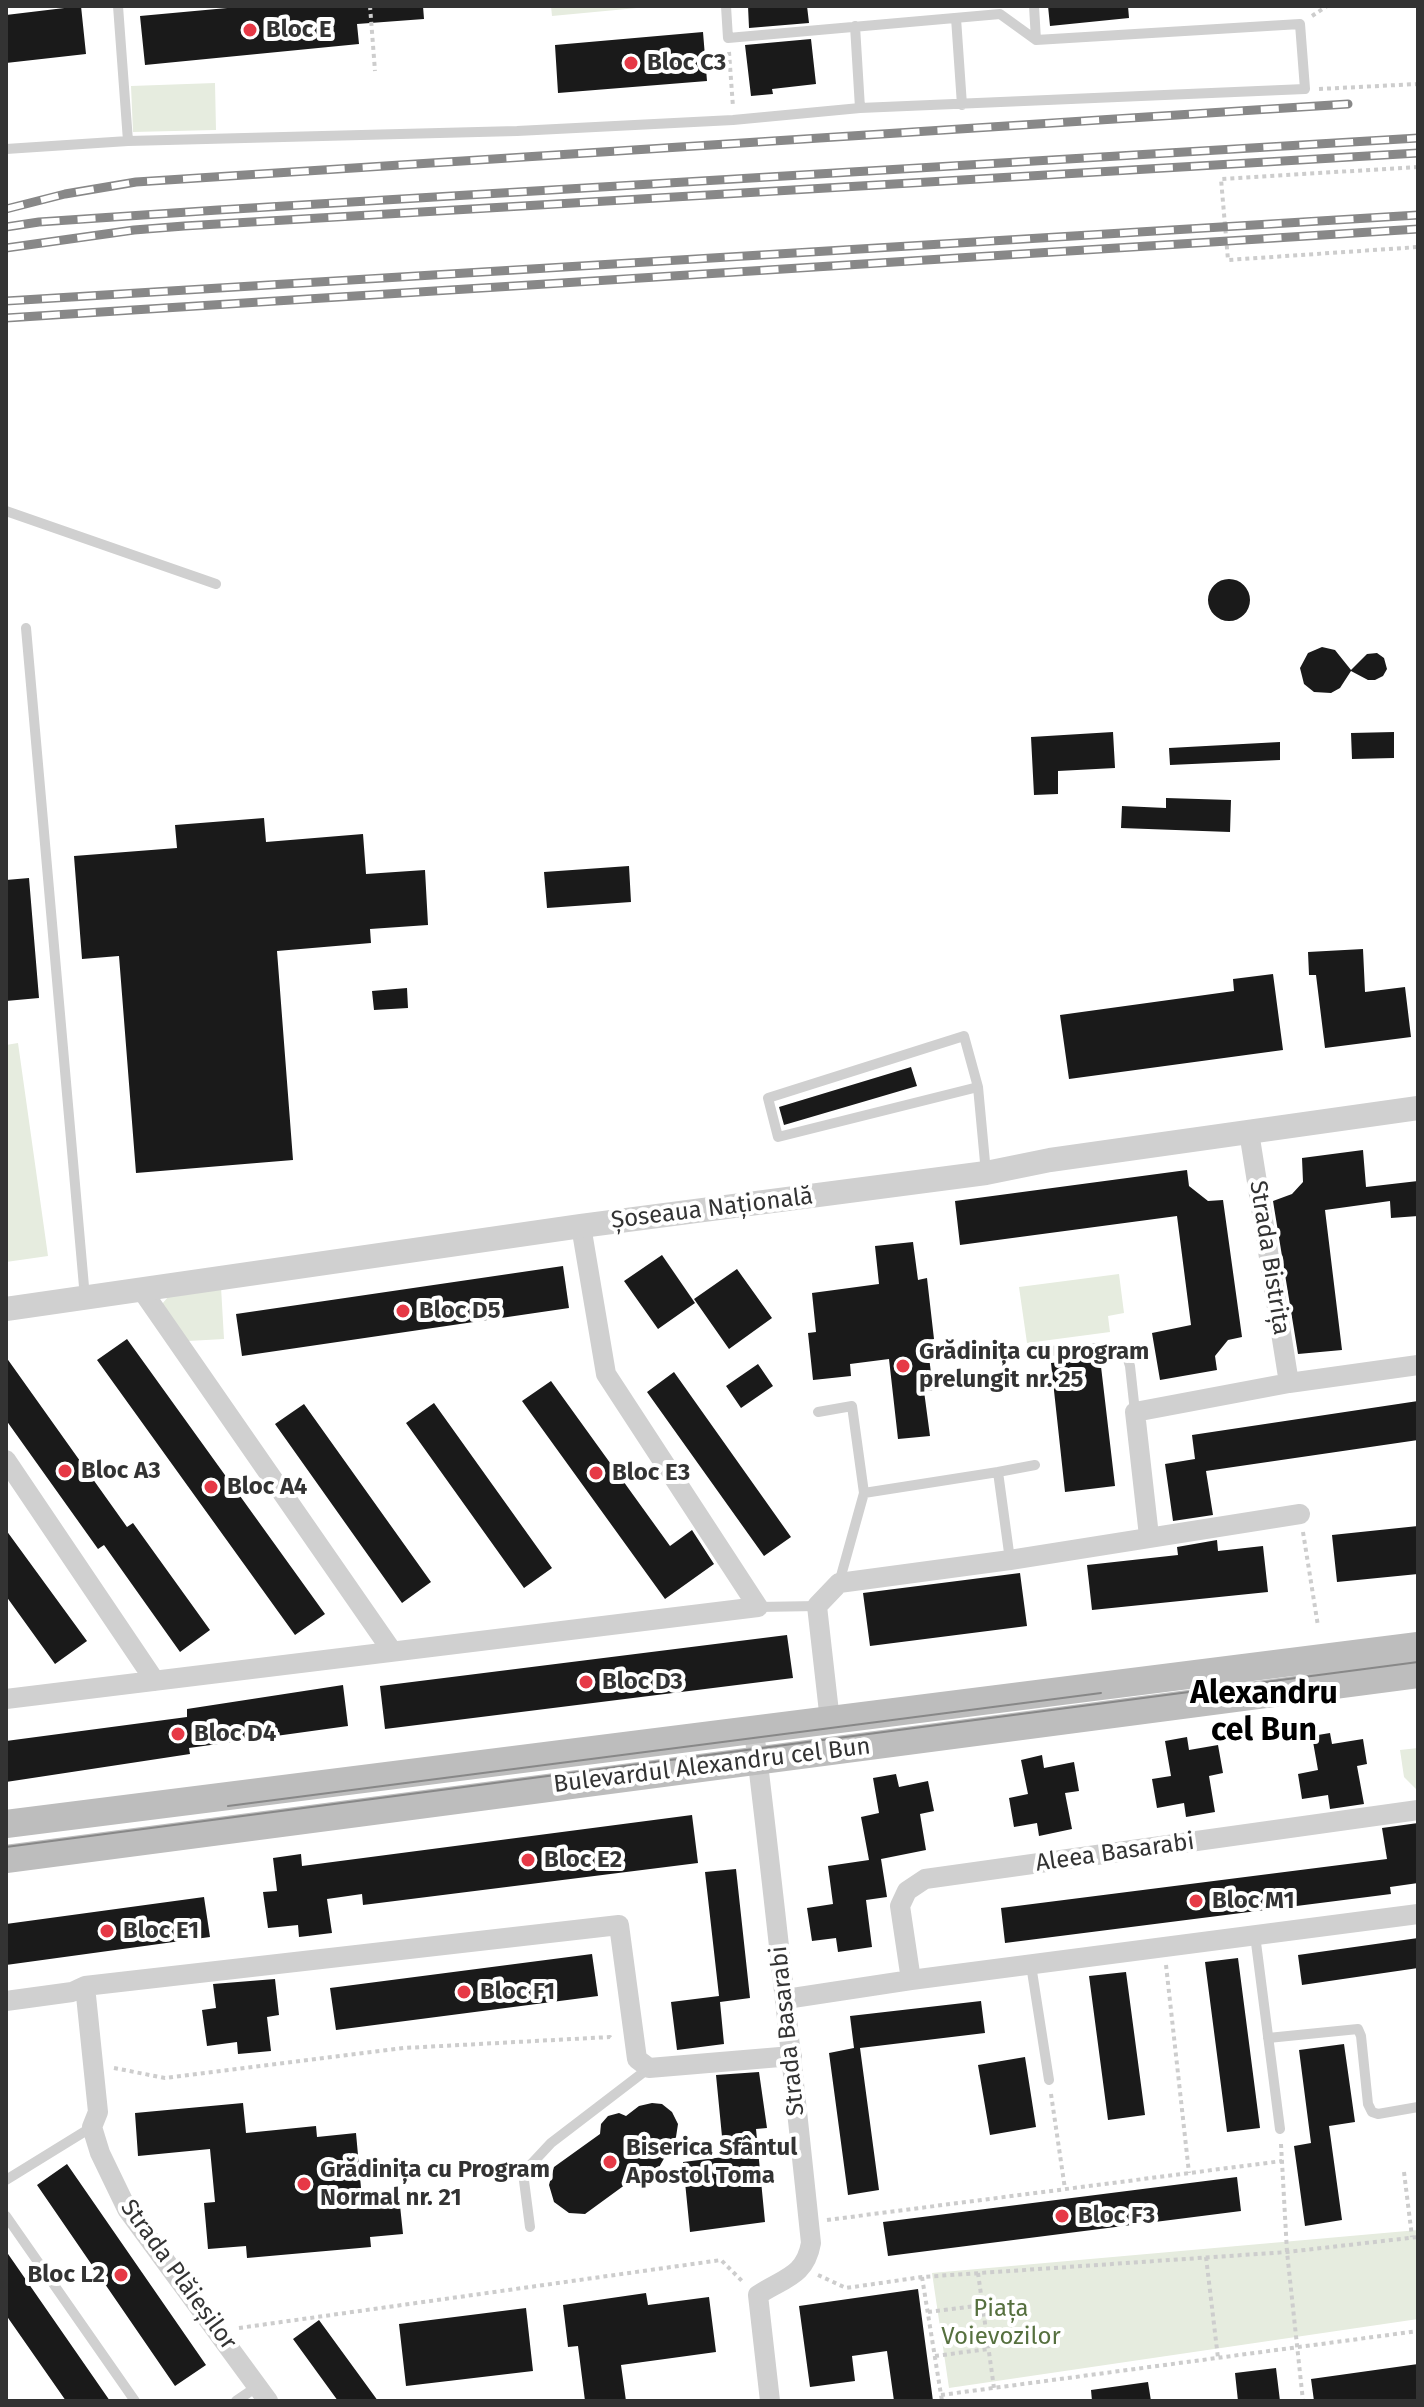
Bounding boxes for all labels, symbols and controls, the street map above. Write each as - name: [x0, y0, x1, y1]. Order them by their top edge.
- place label: Bloc E: [266, 16, 332, 44]
- marker: Bloc E: [241, 21, 259, 39]
- place label: Bloc C3: [647, 49, 726, 77]
- marker: Bloc C3: [622, 54, 640, 72]
- street label: Strada Bistrița: [1243, 1179, 1295, 1337]
- street label: Șoseaua Națională: [609, 1182, 815, 1236]
- place label: Bloc D5: [419, 1297, 501, 1325]
- marker: Bloc D5: [394, 1302, 412, 1320]
- place label: Grădinița cu program prelungit nr. 25: [919, 1338, 1149, 1394]
- marker: Grădinița cu program prelungit nr. 25: [894, 1357, 912, 1375]
- place label: Bloc A3: [81, 1457, 161, 1485]
- place label: Bloc E3: [612, 1459, 690, 1487]
- marker: Bloc A3: [56, 1462, 74, 1480]
- marker: Bloc E3: [587, 1464, 605, 1482]
- place label: Bloc A4: [227, 1473, 307, 1501]
- marker: Bloc A4: [202, 1478, 220, 1496]
- place label: Bloc D3: [602, 1668, 683, 1696]
- marker: Bloc D3: [577, 1673, 595, 1691]
- district label: Alexandru cel Bun: [1190, 1675, 1338, 1750]
- place label: Bloc D4: [194, 1720, 276, 1748]
- marker: Bloc D4: [169, 1725, 187, 1743]
- street label: Bulevardul Alexandru cel Bun: [552, 1732, 872, 1800]
- street label: Aleea Basarabi: [1034, 1828, 1196, 1878]
- place label: Bloc E2: [544, 1846, 622, 1874]
- marker: Bloc E2: [519, 1851, 537, 1869]
- place label: Bloc M1: [1212, 1887, 1295, 1915]
- marker: Bloc M1: [1187, 1892, 1205, 1910]
- place label: Bloc E1: [123, 1917, 199, 1945]
- marker: Bloc E1: [98, 1922, 116, 1940]
- street label: Strada Basarabi: [765, 1944, 811, 2118]
- place label: Bloc F1: [480, 1978, 555, 2006]
- marker: Bloc F1: [455, 1983, 473, 2001]
- place label: Biserica Sfântul Apostol Toma: [626, 2134, 797, 2190]
- marker: Biserica Sfântul Apostol Toma: [601, 2153, 619, 2171]
- place label: Grădinița cu Program Normal nr. 21: [320, 2156, 550, 2212]
- marker: Grădinița cu Program Normal nr. 21: [295, 2175, 313, 2193]
- street label: Strada Plăieșilor: [114, 2194, 242, 2356]
- place label: Bloc F3: [1078, 2202, 1155, 2230]
- marker: Bloc F3: [1053, 2207, 1071, 2225]
- place label: Bloc L2: [28, 2261, 105, 2289]
- marker: Bloc L2: [112, 2266, 130, 2284]
- park label: Piața Voievozilor: [941, 2295, 1061, 2351]

